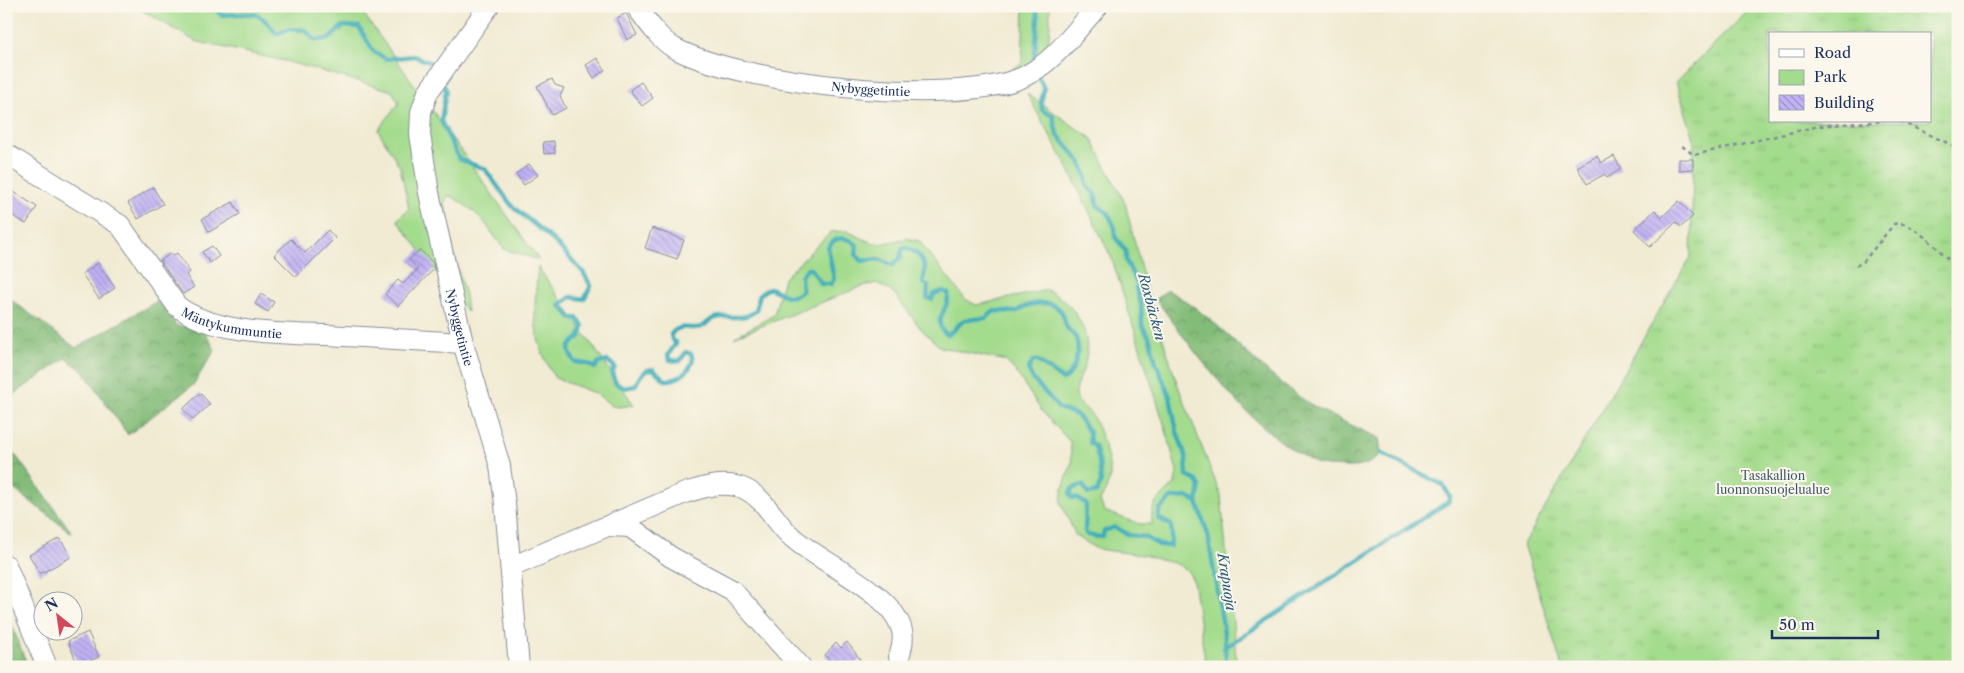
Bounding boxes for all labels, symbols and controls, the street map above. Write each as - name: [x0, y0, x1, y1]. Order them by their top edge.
- legend: [1769, 32, 1932, 122]
- text: Road: [1814, 43, 1851, 62]
- text: Park: [1814, 67, 1848, 86]
- street label: Nybyggetintie: [830, 78, 911, 99]
- text: Building: [1814, 93, 1874, 112]
- water label: Roxbäcken: [1134, 270, 1170, 343]
- street label: Nybyggetintie: [443, 287, 477, 368]
- street label: Mäntykummuntie: [179, 304, 283, 341]
- park label: Tasakallion luonnonsuojelualue: [1716, 468, 1830, 497]
- water label: Krapuoja: [1213, 551, 1241, 613]
- north arrow: [32, 590, 82, 640]
- text: N: [42, 594, 61, 616]
- scale bar: [1772, 608, 1878, 640]
- text: 50 m: [1779, 615, 1815, 634]

